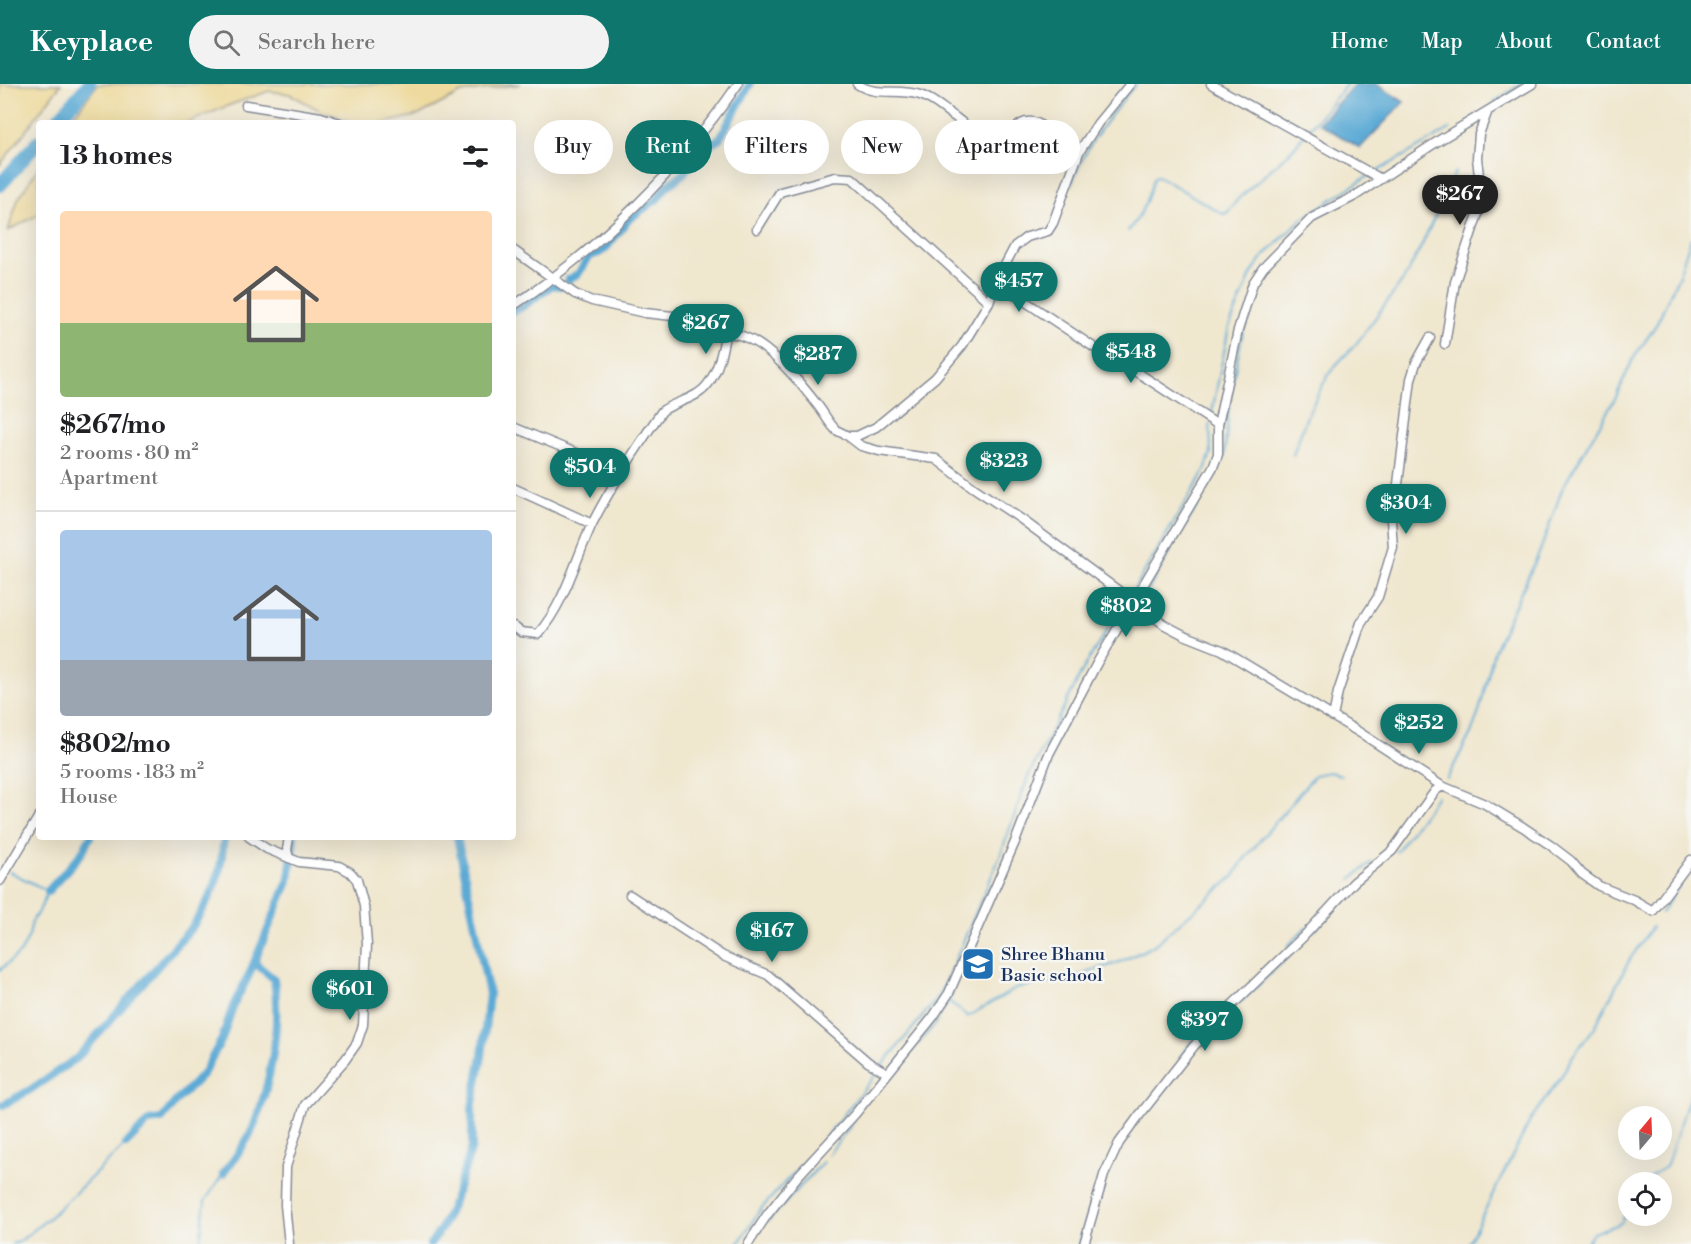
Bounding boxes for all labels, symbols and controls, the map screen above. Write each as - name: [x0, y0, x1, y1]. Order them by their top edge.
- search box: [189, 15, 609, 69]
- text: Keyplace: [30, 25, 153, 60]
- icon: search: [210, 26, 243, 59]
- text: Search here: [258, 29, 375, 56]
- text: Home: [1331, 29, 1388, 55]
- text: Map: [1421, 29, 1463, 55]
- text: About: [1496, 29, 1553, 55]
- text: Contact: [1586, 29, 1661, 55]
- chip: Buy: [534, 120, 613, 174]
- chip: Rent: [625, 120, 712, 174]
- chip: Filters: [724, 120, 829, 174]
- chip: New: [841, 120, 923, 174]
- chip: Apartment: [935, 120, 1080, 174]
- text: 13 homes: [60, 140, 172, 172]
- icon: filters: [459, 140, 492, 173]
- pin: $267: [1424, 175, 1496, 226]
- text: $267: [1436, 182, 1484, 207]
- icon: home: [222, 250, 330, 358]
- pin: $457: [983, 262, 1055, 313]
- text: $457: [995, 269, 1043, 294]
- pin: $267: [670, 304, 742, 355]
- text: $267: [682, 311, 730, 336]
- pin: $548: [1095, 333, 1167, 384]
- pin: $287: [782, 335, 854, 386]
- text: $548: [1106, 340, 1156, 365]
- text: $287: [794, 342, 842, 367]
- text: $267/mo: [60, 409, 166, 441]
- text: 2 rooms · 80 m²: [60, 441, 198, 466]
- pin: $323: [968, 442, 1040, 493]
- pin: $504: [554, 448, 626, 499]
- text: $323: [980, 449, 1028, 474]
- text: $504: [564, 455, 616, 480]
- text: Apartment: [60, 466, 158, 491]
- pin: $304: [1370, 484, 1442, 535]
- text: $304: [1380, 491, 1432, 516]
- icon: home: [222, 569, 330, 677]
- pin: $802: [1090, 587, 1162, 638]
- text: $802: [1100, 594, 1152, 619]
- pin: $252: [1383, 704, 1455, 755]
- text: $252: [1394, 711, 1444, 736]
- text: $802/mo: [60, 728, 171, 760]
- text: 5 rooms · 183 m²: [60, 760, 204, 785]
- text: House: [60, 785, 118, 810]
- pin: $167: [736, 912, 808, 963]
- text: $167: [750, 919, 794, 944]
- place label: Shree Bhanu Basic school: [1000, 943, 1106, 987]
- school or university icon: Shree Bhanu Basic school: [960, 946, 996, 982]
- pin: $601: [314, 970, 386, 1021]
- text: $601: [326, 977, 374, 1002]
- pin: $397: [1169, 1001, 1241, 1052]
- text: $397: [1181, 1008, 1229, 1033]
- north arrow: [1618, 1106, 1672, 1160]
- map controls: [1618, 1106, 1672, 1226]
- button: locate: [1618, 1172, 1672, 1226]

